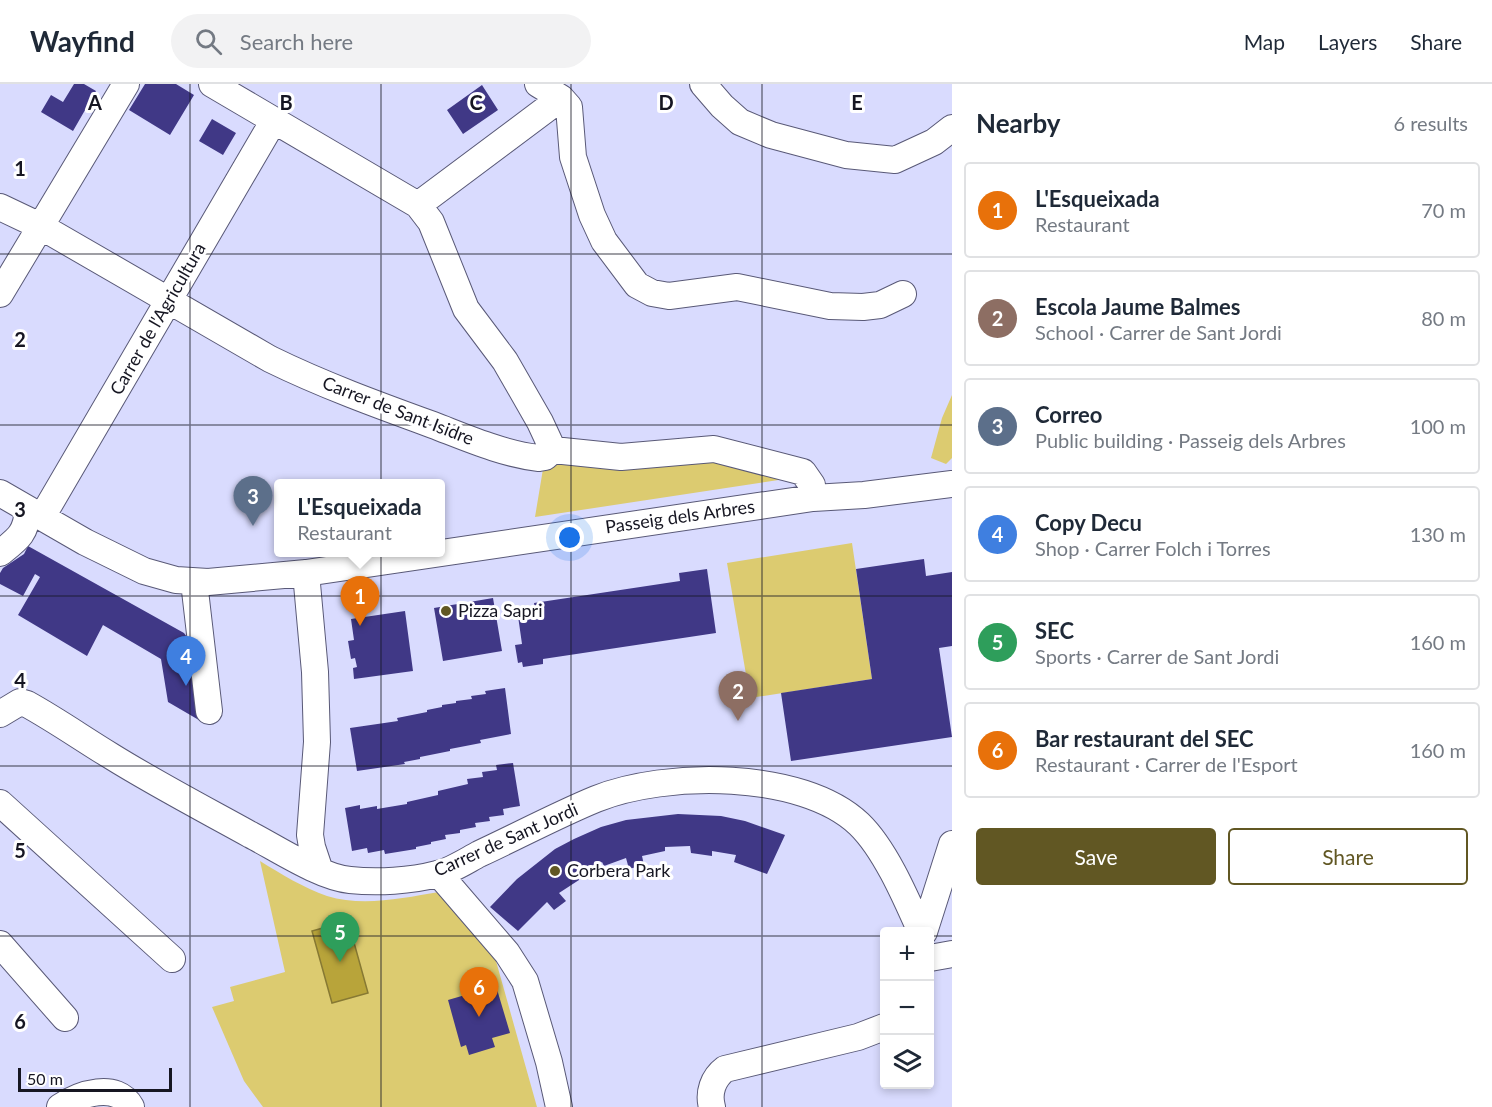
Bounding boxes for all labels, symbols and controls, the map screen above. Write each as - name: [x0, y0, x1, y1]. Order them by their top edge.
- search box: [171, 14, 591, 68]
- text: Wayfind: [30, 24, 135, 58]
- icon: search: [192, 25, 225, 58]
- text: Search here: [240, 28, 353, 55]
- text: Map: [1244, 29, 1285, 54]
- text: Layers: [1318, 29, 1377, 54]
- text: Share: [1410, 29, 1462, 54]
- text: A: [87, 90, 102, 114]
- text: B: [279, 90, 293, 114]
- text: C: [469, 90, 483, 114]
- text: D: [658, 90, 674, 114]
- text: E: [851, 90, 863, 114]
- text: Nearby: [976, 107, 1061, 139]
- text: 6 results: [1393, 111, 1468, 135]
- text: 1: [14, 156, 26, 180]
- text: L'Esqueixada: [1035, 185, 1160, 212]
- text: 1: [992, 198, 1003, 222]
- text: 70 m: [1421, 198, 1466, 222]
- text: Restaurant: [1035, 212, 1130, 236]
- street label: Carrer de l'Agricultura: [105, 238, 210, 399]
- text: Escola Jaume Balmes: [1035, 293, 1241, 320]
- text: 2: [992, 306, 1003, 330]
- text: 80 m: [1421, 306, 1466, 330]
- text: School · Carrer de Sant Jordi: [1035, 320, 1282, 344]
- text: 2: [14, 327, 26, 351]
- street label: Carrer de Sant Isidre: [320, 371, 477, 449]
- text: Correo: [1035, 401, 1102, 428]
- text: 3: [992, 414, 1003, 438]
- text: 100 m: [1410, 414, 1466, 438]
- text: Public building · Passeig dels Arbres: [1035, 428, 1346, 452]
- pin: 3: [234, 476, 272, 526]
- popup: [274, 479, 445, 557]
- text: L'Esqueixada: [297, 493, 422, 520]
- street label: Passeig dels Arbres: [604, 495, 756, 537]
- text: 3: [14, 497, 26, 521]
- text: Copy Decu: [1035, 509, 1142, 536]
- text: Restaurant: [297, 520, 392, 544]
- text: 4: [992, 522, 1003, 546]
- text: 130 m: [1410, 522, 1466, 546]
- your location: [555, 523, 584, 552]
- text: Shop · Carrer Folch i Torres: [1035, 536, 1271, 560]
- pin: 1: [340, 576, 380, 626]
- place label: Pizza Sapri: [458, 599, 542, 621]
- marker: Pizza Sapri: [439, 604, 453, 618]
- text: SEC: [1035, 617, 1074, 644]
- text: 5: [992, 630, 1003, 654]
- text: 160 m: [1410, 630, 1466, 654]
- pin: 4: [166, 636, 206, 686]
- text: Sports · Carrer de Sant Jordi: [1035, 644, 1279, 668]
- text: 4: [14, 668, 26, 692]
- pin: 2: [718, 672, 758, 721]
- text: Bar restaurant del SEC: [1035, 725, 1254, 752]
- text: 6: [992, 738, 1003, 762]
- text: 160 m: [1410, 738, 1466, 762]
- text: Restaurant · Carrer de l'Esport: [1035, 752, 1298, 776]
- street label: Carrer de Sant Jordi: [430, 797, 581, 881]
- button: Save: [976, 828, 1216, 885]
- button: Share: [1228, 828, 1468, 885]
- text: 5: [14, 838, 26, 862]
- place label: Corbera Park: [567, 859, 671, 881]
- marker: Corbera Park: [548, 864, 562, 878]
- pin: 5: [320, 912, 360, 962]
- map controls: [880, 927, 934, 1089]
- button: +: [880, 927, 934, 981]
- pin: 6: [460, 968, 498, 1017]
- button: −: [880, 981, 934, 1035]
- text: 6: [14, 1009, 26, 1033]
- button: layers: [880, 1035, 934, 1089]
- scale bar: [18, 1065, 172, 1092]
- text: 50 m: [27, 1069, 63, 1088]

